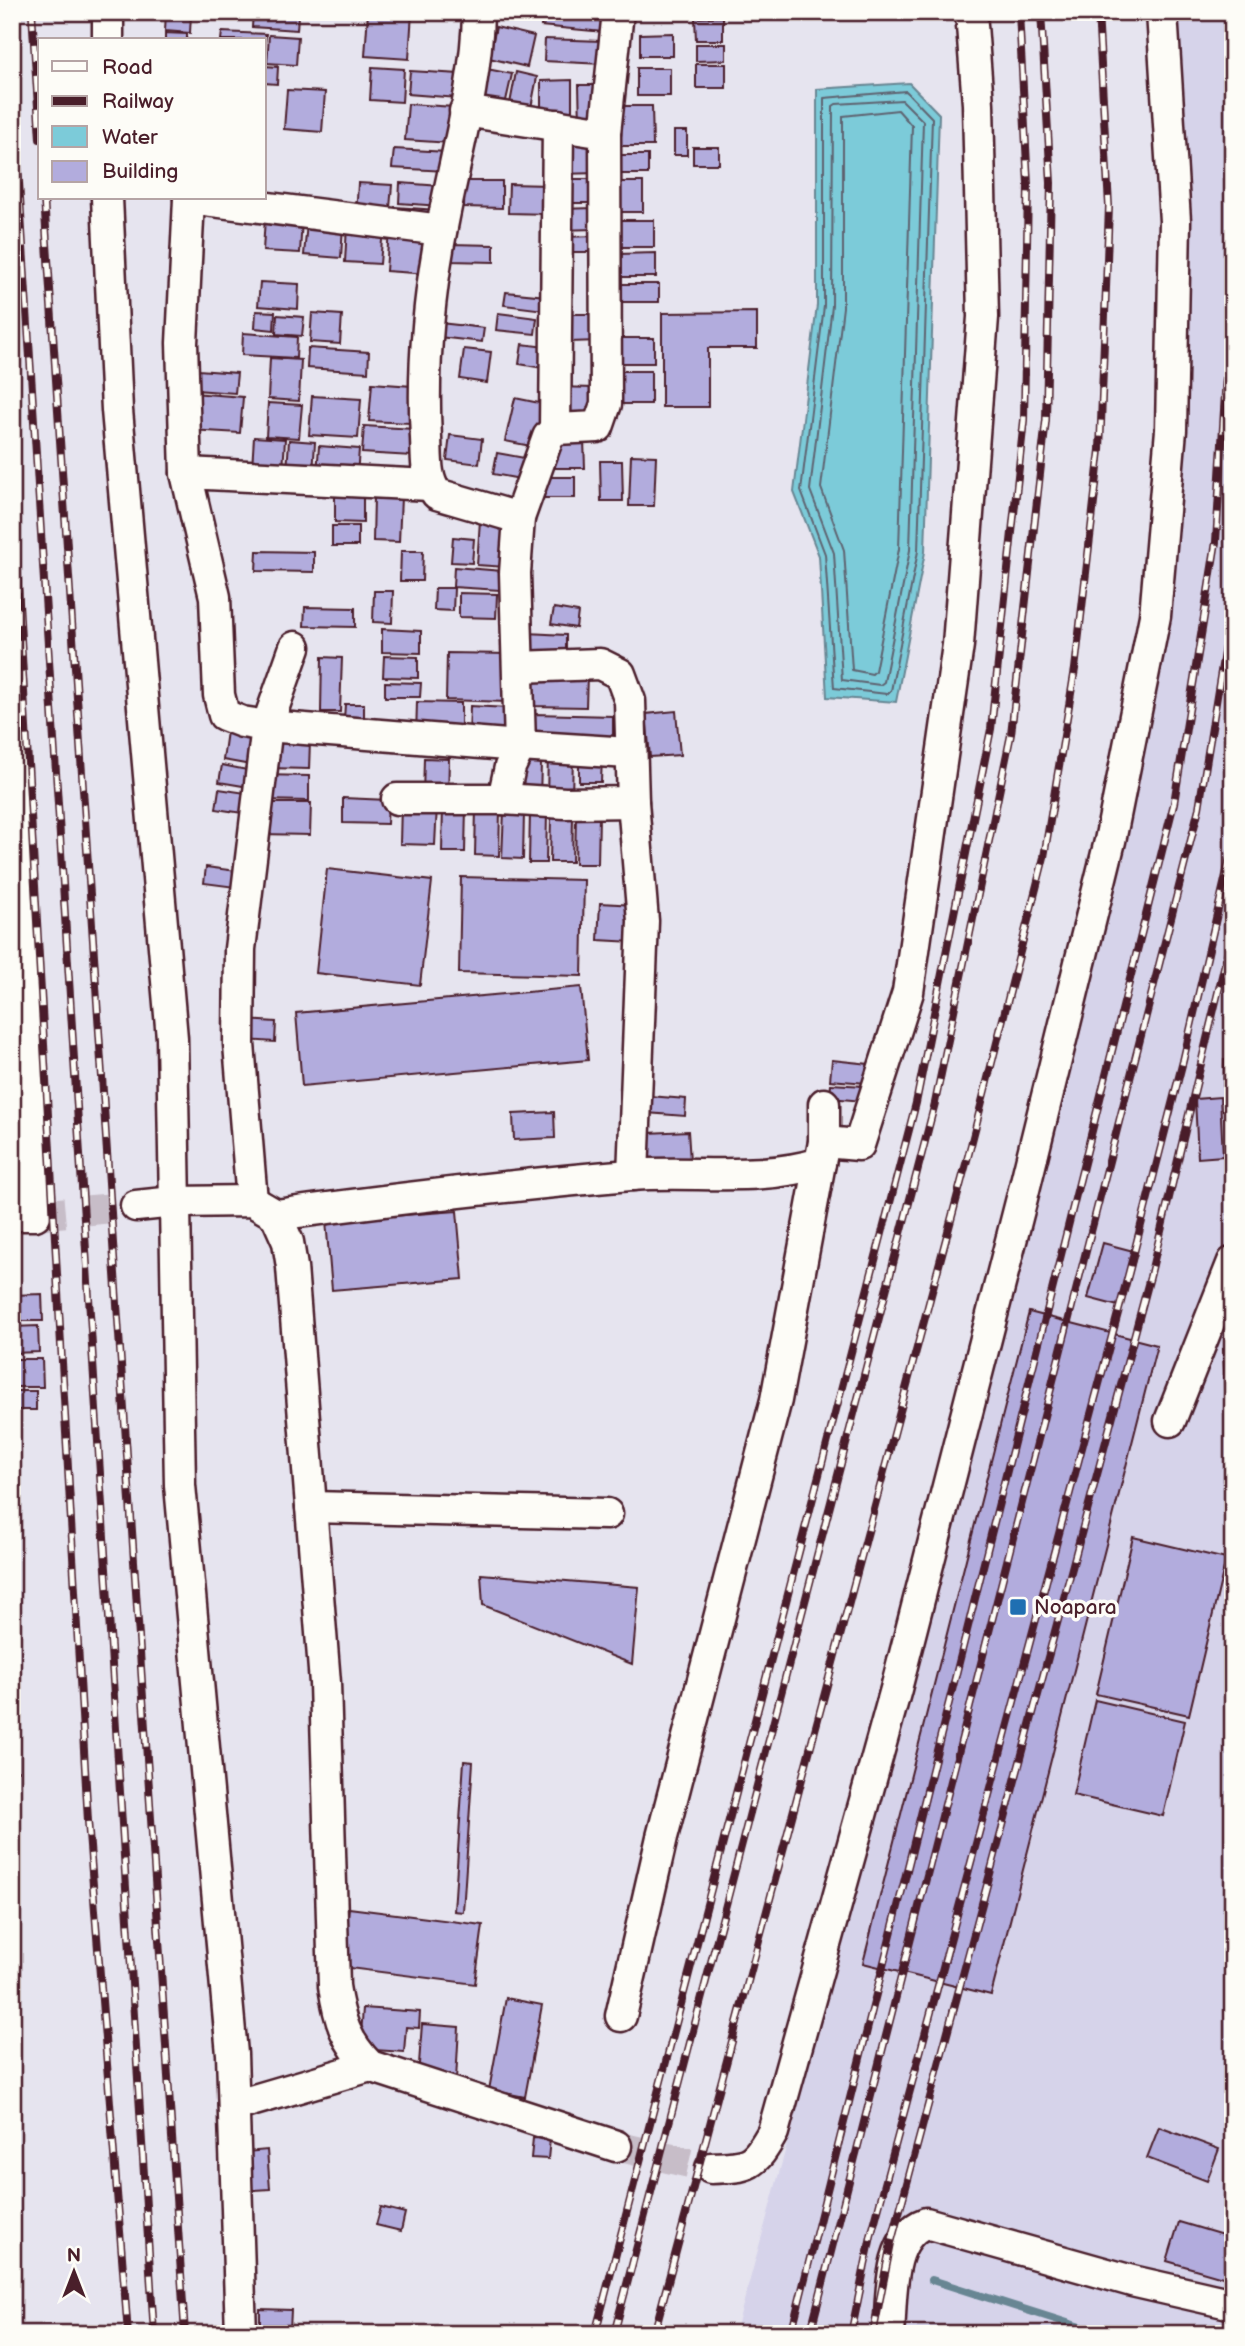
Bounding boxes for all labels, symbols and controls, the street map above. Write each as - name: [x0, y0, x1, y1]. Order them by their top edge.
- legend: [38, 38, 266, 200]
- text: Road: [102, 55, 153, 80]
- text: Railway: [102, 89, 174, 114]
- text: Water: [102, 125, 158, 150]
- text: Building: [102, 159, 178, 184]
- place label: Noapara: [1034, 1595, 1117, 1620]
- marker: Noapara: [1008, 1597, 1028, 1617]
- north arrow: [38, 2238, 108, 2308]
- text: N: [67, 2245, 81, 2268]

